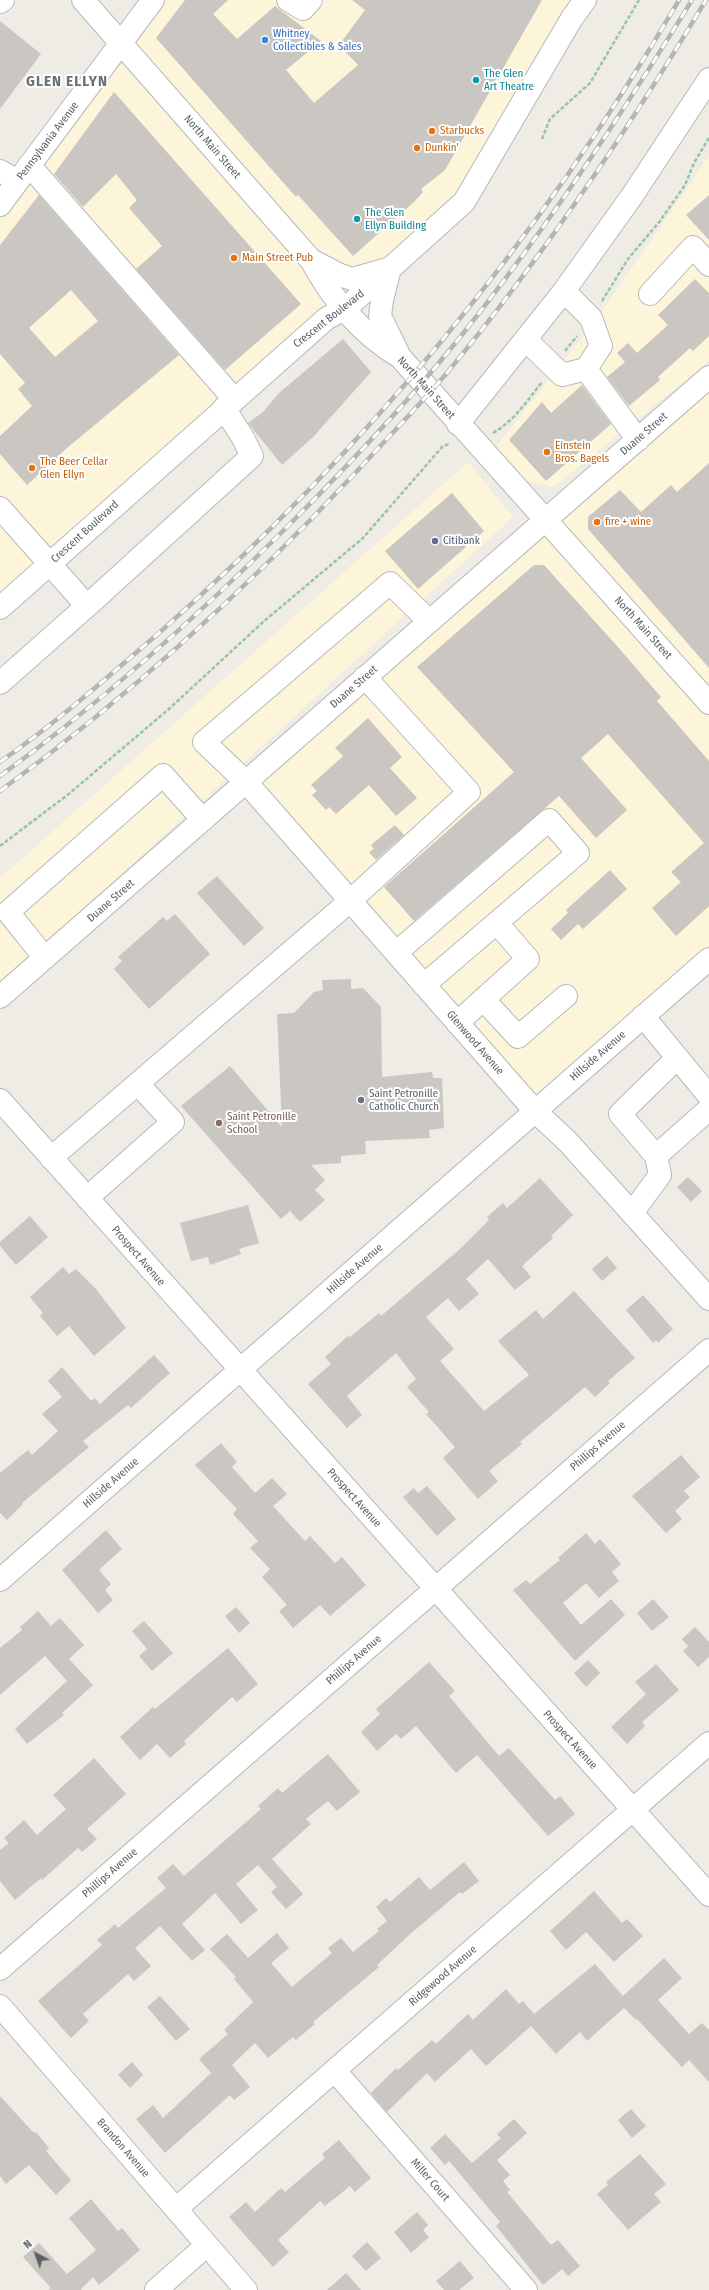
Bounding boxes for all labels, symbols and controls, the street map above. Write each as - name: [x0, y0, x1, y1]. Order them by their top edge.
- place label: Whitney Collectibles & Sales: [273, 27, 361, 53]
- marker: Whitney Collectibles & Sales: [260, 35, 270, 45]
- place label: The Glen Art Theatre: [484, 67, 534, 93]
- district label: GLEN ELLYN: [26, 73, 108, 91]
- marker: The Glen Art Theatre: [471, 75, 481, 85]
- street label: Pennsylvania Avenue: [14, 99, 82, 183]
- street label: North Main Street: [181, 113, 243, 181]
- place label: Starbucks: [440, 124, 484, 138]
- marker: Starbucks: [427, 126, 437, 136]
- place label: Dunkin': [425, 141, 459, 155]
- marker: Dunkin': [412, 143, 422, 153]
- place label: The Glen Ellyn Building: [365, 206, 426, 232]
- marker: The Glen Ellyn Building: [352, 214, 362, 224]
- place label: Main Street Pub: [242, 251, 313, 265]
- marker: Main Street Pub: [229, 253, 239, 263]
- street label: Crescent Boulevard: [291, 287, 367, 351]
- street label: North Main Street: [394, 354, 458, 422]
- street label: Duane Street: [618, 410, 670, 458]
- place label: Einstein Bros. Bagels: [555, 439, 609, 465]
- marker: Einstein Bros. Bagels: [542, 447, 552, 457]
- place label: The Beer Cellar Glen Ellyn: [40, 455, 108, 481]
- marker: The Beer Cellar Glen Ellyn: [27, 463, 37, 473]
- street label: Crescent Boulevard: [48, 498, 122, 566]
- place label: fire + wine: [605, 515, 651, 529]
- marker: fire + wine: [592, 517, 602, 527]
- place label: Citibank: [443, 534, 480, 548]
- marker: Citibank: [430, 536, 440, 546]
- street label: North Main Street: [611, 594, 675, 662]
- street label: Duane Street: [328, 663, 380, 711]
- street label: Duane Street: [85, 877, 137, 925]
- street label: Glenwood Avenue: [444, 1008, 506, 1078]
- street label: Hillside Avenue: [567, 1028, 629, 1084]
- place label: Saint Petronille Catholic Church: [369, 1087, 439, 1113]
- marker: Saint Petronille Catholic Church: [356, 1095, 366, 1105]
- place label: Saint Petronille School: [227, 1110, 296, 1136]
- marker: Saint Petronille School: [214, 1118, 224, 1128]
- street label: Prospect Avenue: [108, 1223, 168, 1289]
- street label: Hillside Avenue: [324, 1241, 386, 1297]
- street label: Phillips Avenue: [568, 1418, 628, 1474]
- street label: Hillside Avenue: [80, 1455, 142, 1511]
- street label: Prospect Avenue: [324, 1466, 384, 1530]
- street label: Phillips Avenue: [324, 1632, 384, 1688]
- street label: Prospect Avenue: [540, 1708, 600, 1772]
- street label: Phillips Avenue: [80, 1845, 140, 1901]
- street label: Ridgewood Avenue: [406, 1943, 480, 2009]
- street label: Brandon Avenue: [94, 2116, 152, 2180]
- street label: Miller Court: [408, 2156, 452, 2204]
- north arrow: [16, 2234, 56, 2274]
- text: N: [21, 2237, 35, 2252]

